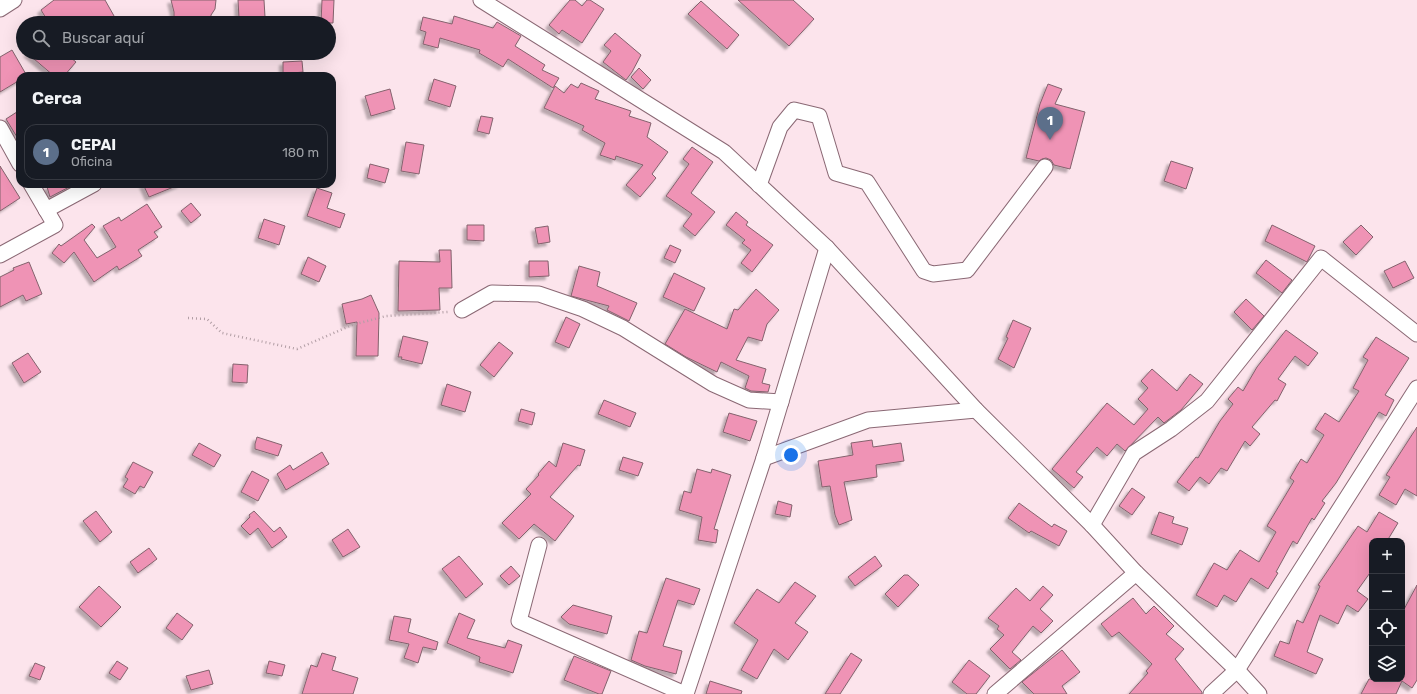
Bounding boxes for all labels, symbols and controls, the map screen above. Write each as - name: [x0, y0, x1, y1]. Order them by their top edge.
- search box: [16, 16, 336, 60]
- icon: search: [30, 27, 52, 49]
- text: Buscar aquí: [62, 29, 144, 47]
- text: Cerca: [32, 88, 82, 108]
- pin: 1: [1037, 107, 1063, 140]
- text: CEPAI: [71, 136, 116, 154]
- text: 1: [43, 145, 49, 160]
- text: 180 m: [282, 145, 319, 160]
- text: Oficina: [71, 154, 112, 169]
- your location: [781, 445, 801, 465]
- map controls: [1369, 538, 1405, 682]
- button: +: [1369, 538, 1405, 574]
- button: −: [1369, 574, 1405, 610]
- button: locate: [1369, 610, 1405, 646]
- button: layers: [1369, 646, 1405, 682]

